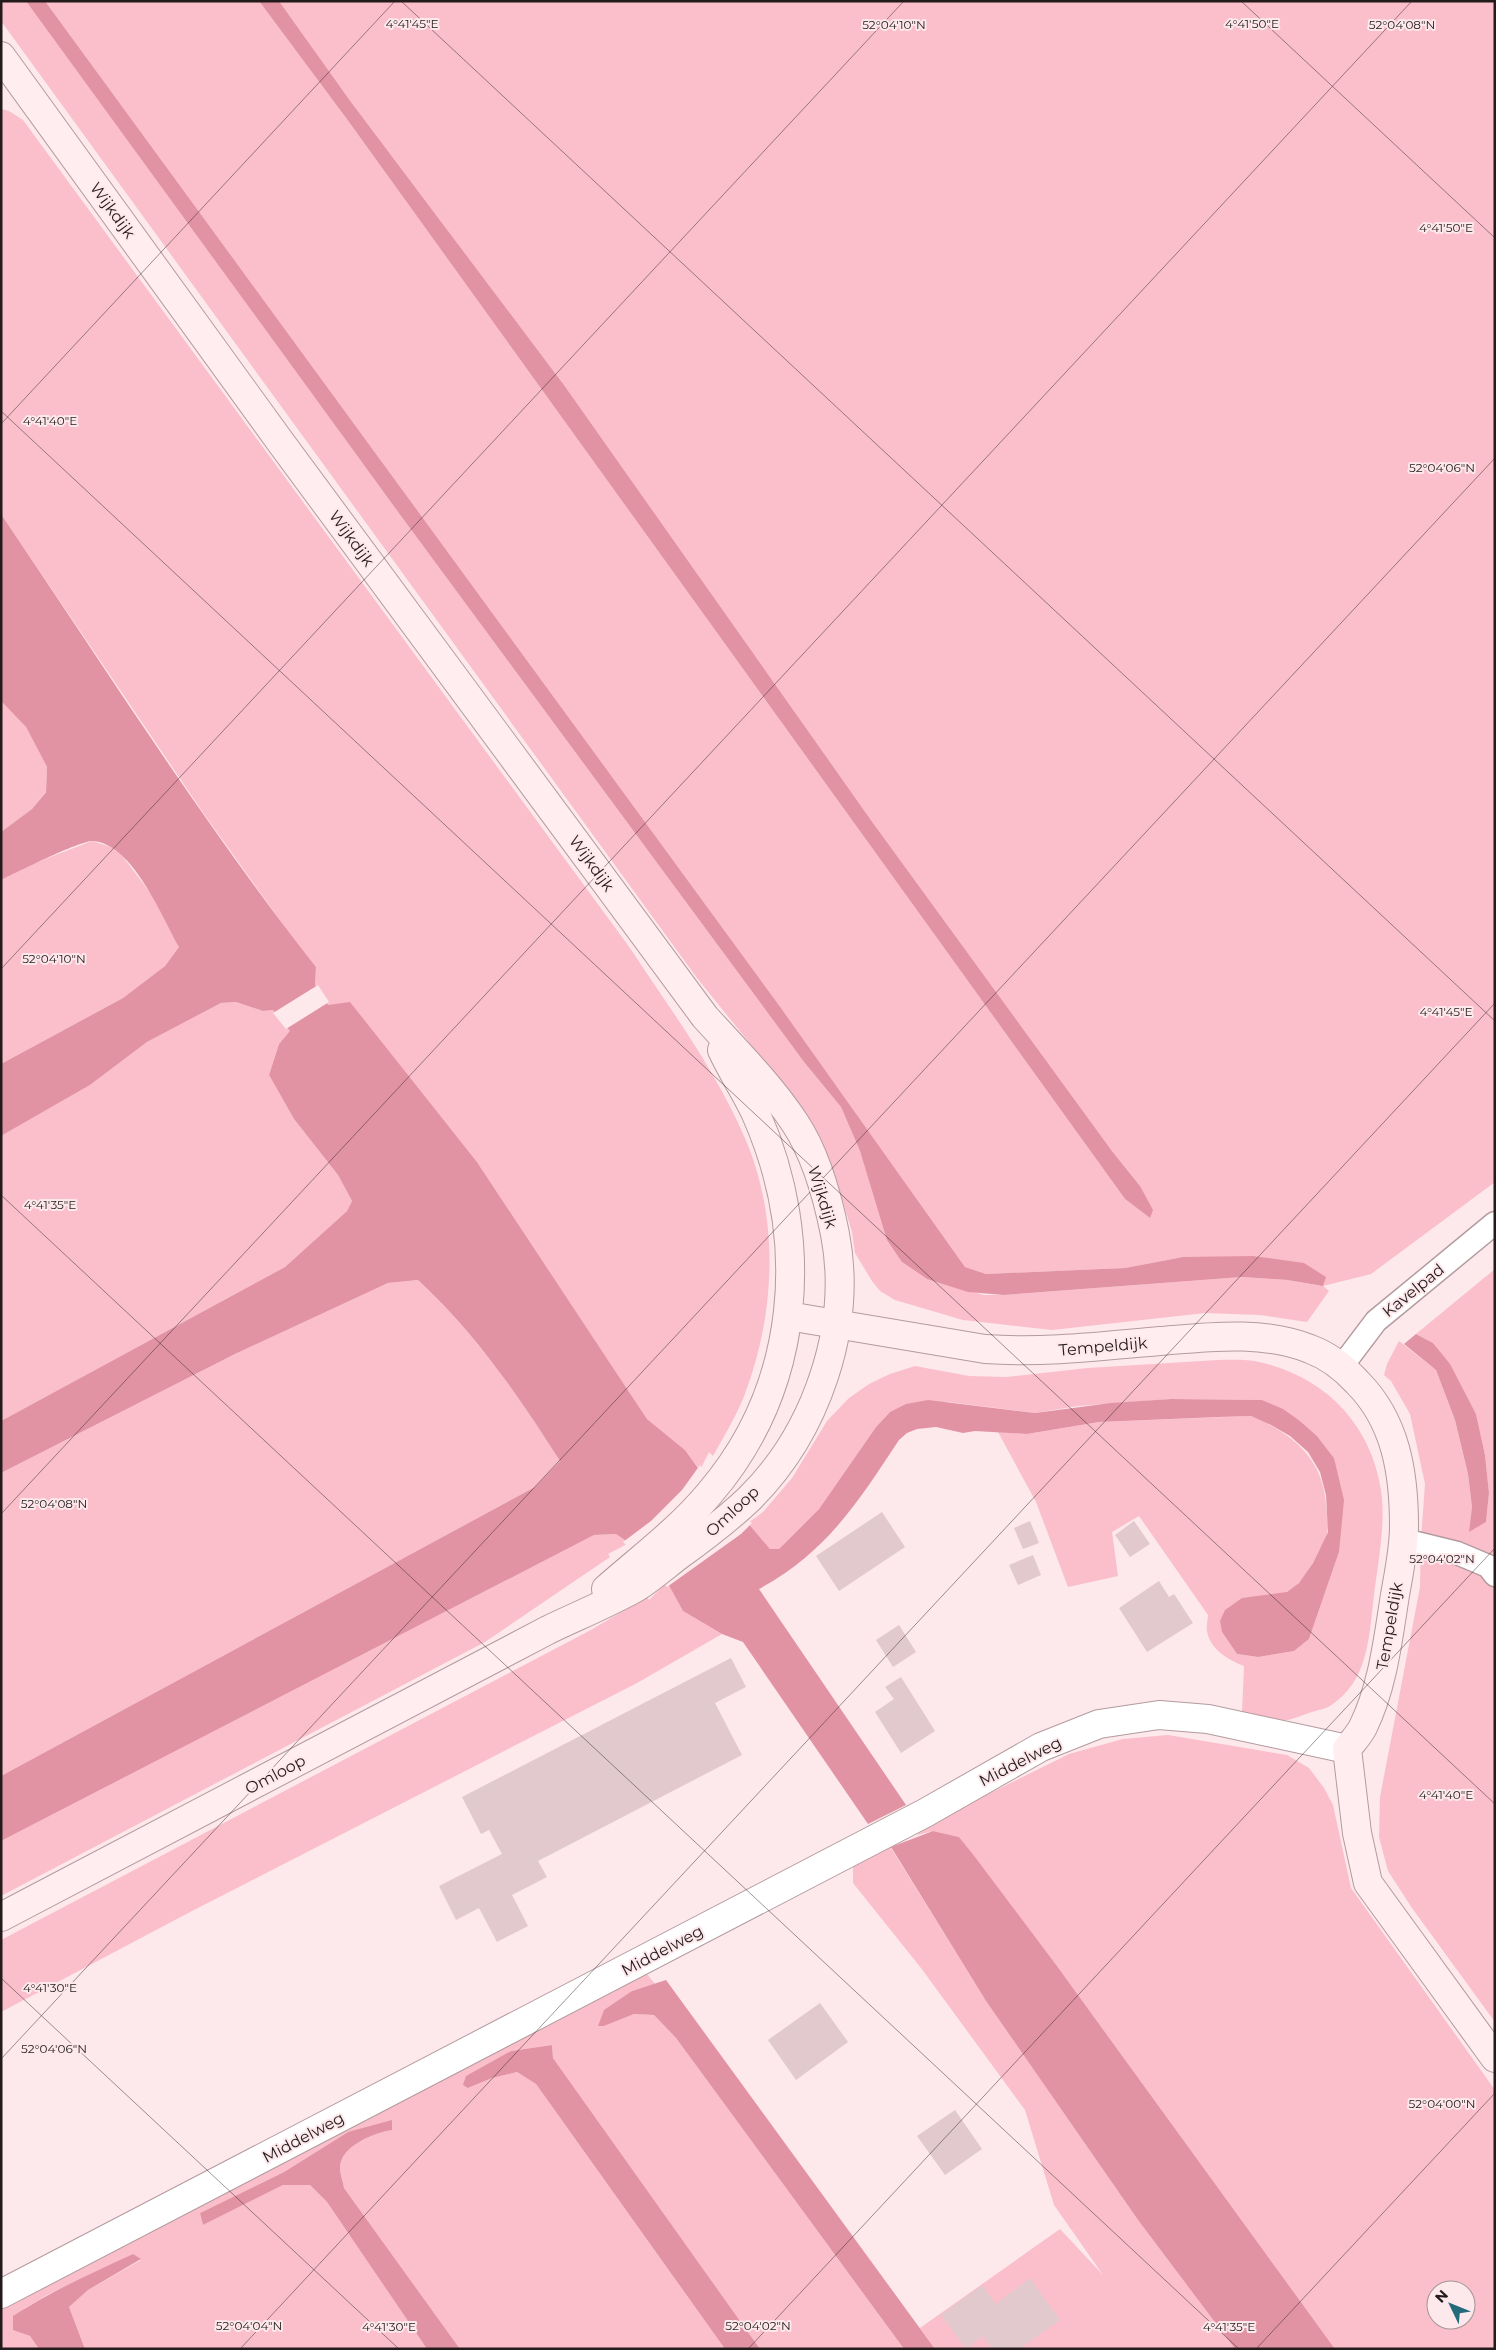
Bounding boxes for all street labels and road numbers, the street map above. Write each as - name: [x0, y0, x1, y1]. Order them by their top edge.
- street label: Wijkdijk: [86, 179, 139, 242]
- street label: Wijkdijk: [325, 507, 378, 570]
- street label: Wijkdijk: [565, 832, 618, 895]
- street label: Wijkdijk: [804, 1164, 841, 1231]
- street label: Kavelpad: [1379, 1260, 1448, 1321]
- street label: Tempeldijk: [1058, 1333, 1149, 1360]
- street label: Omloop: [702, 1482, 763, 1541]
- street label: Tempeldijk: [1372, 1580, 1407, 1671]
- street label: Middelweg: [976, 1733, 1065, 1790]
- street label: Omloop: [242, 1751, 309, 1798]
- street label: Middelweg: [618, 1921, 706, 1980]
- street label: Middelweg: [259, 2108, 347, 2167]

